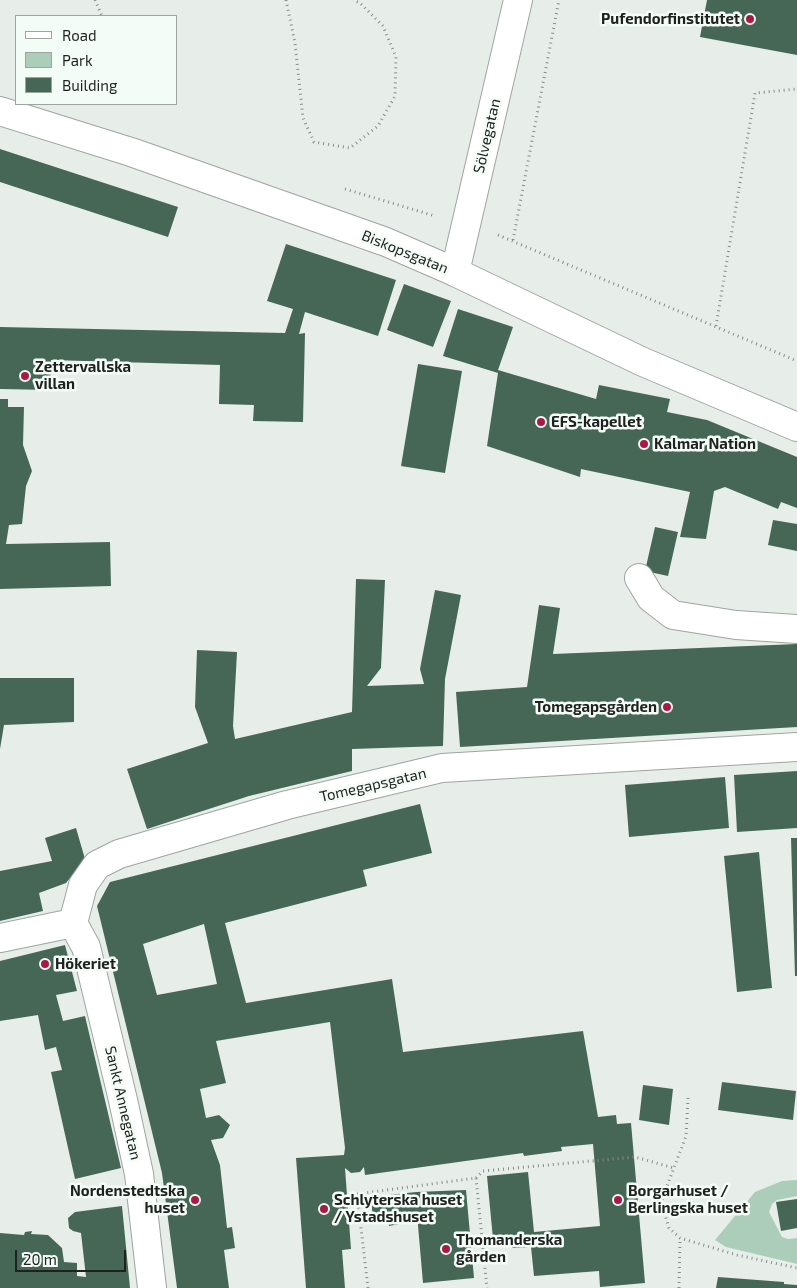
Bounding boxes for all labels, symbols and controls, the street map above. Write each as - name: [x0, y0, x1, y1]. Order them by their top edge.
- place label: Pufendorfinstitutet: [601, 10, 740, 28]
- marker: Pufendorfinstitutet: [744, 13, 756, 25]
- legend: [15, 15, 178, 105]
- text: Road: [62, 26, 97, 44]
- text: Park: [62, 51, 93, 69]
- text: Building: [62, 76, 117, 94]
- street label: Sölvegatan: [470, 97, 504, 175]
- street label: Biskopsgatan: [359, 226, 451, 278]
- place label: Zettervallska villan: [35, 358, 131, 393]
- marker: Zettervallska villan: [19, 370, 31, 382]
- place label: EFS-kapellet: [551, 413, 642, 431]
- marker: EFS-kapellet: [535, 416, 547, 428]
- place label: Kalmar Nation: [654, 435, 756, 453]
- marker: Kalmar Nation: [638, 438, 650, 450]
- place label: Tomegapsgården: [535, 698, 657, 716]
- marker: Tomegapsgården: [661, 701, 673, 713]
- street label: Tomegapsgatan: [318, 764, 428, 806]
- place label: Hökeriet: [55, 955, 116, 973]
- marker: Hökeriet: [39, 958, 51, 970]
- street label: Sankt Annegatan: [101, 1044, 145, 1162]
- place label: Nordenstedtska huset: [70, 1182, 185, 1217]
- place label: Borgarhuset / Berlingska huset: [628, 1182, 748, 1217]
- place label: Schlyterska huset / Ystadshuset: [334, 1191, 462, 1226]
- marker: Nordenstedtska huset: [189, 1194, 201, 1206]
- marker: Borgarhuset / Berlingska huset: [612, 1194, 624, 1206]
- marker: Schlyterska huset / Ystadshuset: [318, 1203, 330, 1215]
- place label: Thomanderska gården: [456, 1231, 562, 1266]
- scale bar: [18, 1240, 129, 1272]
- marker: Thomanderska gården: [440, 1243, 452, 1255]
- text: 20 m: [23, 1250, 57, 1268]

